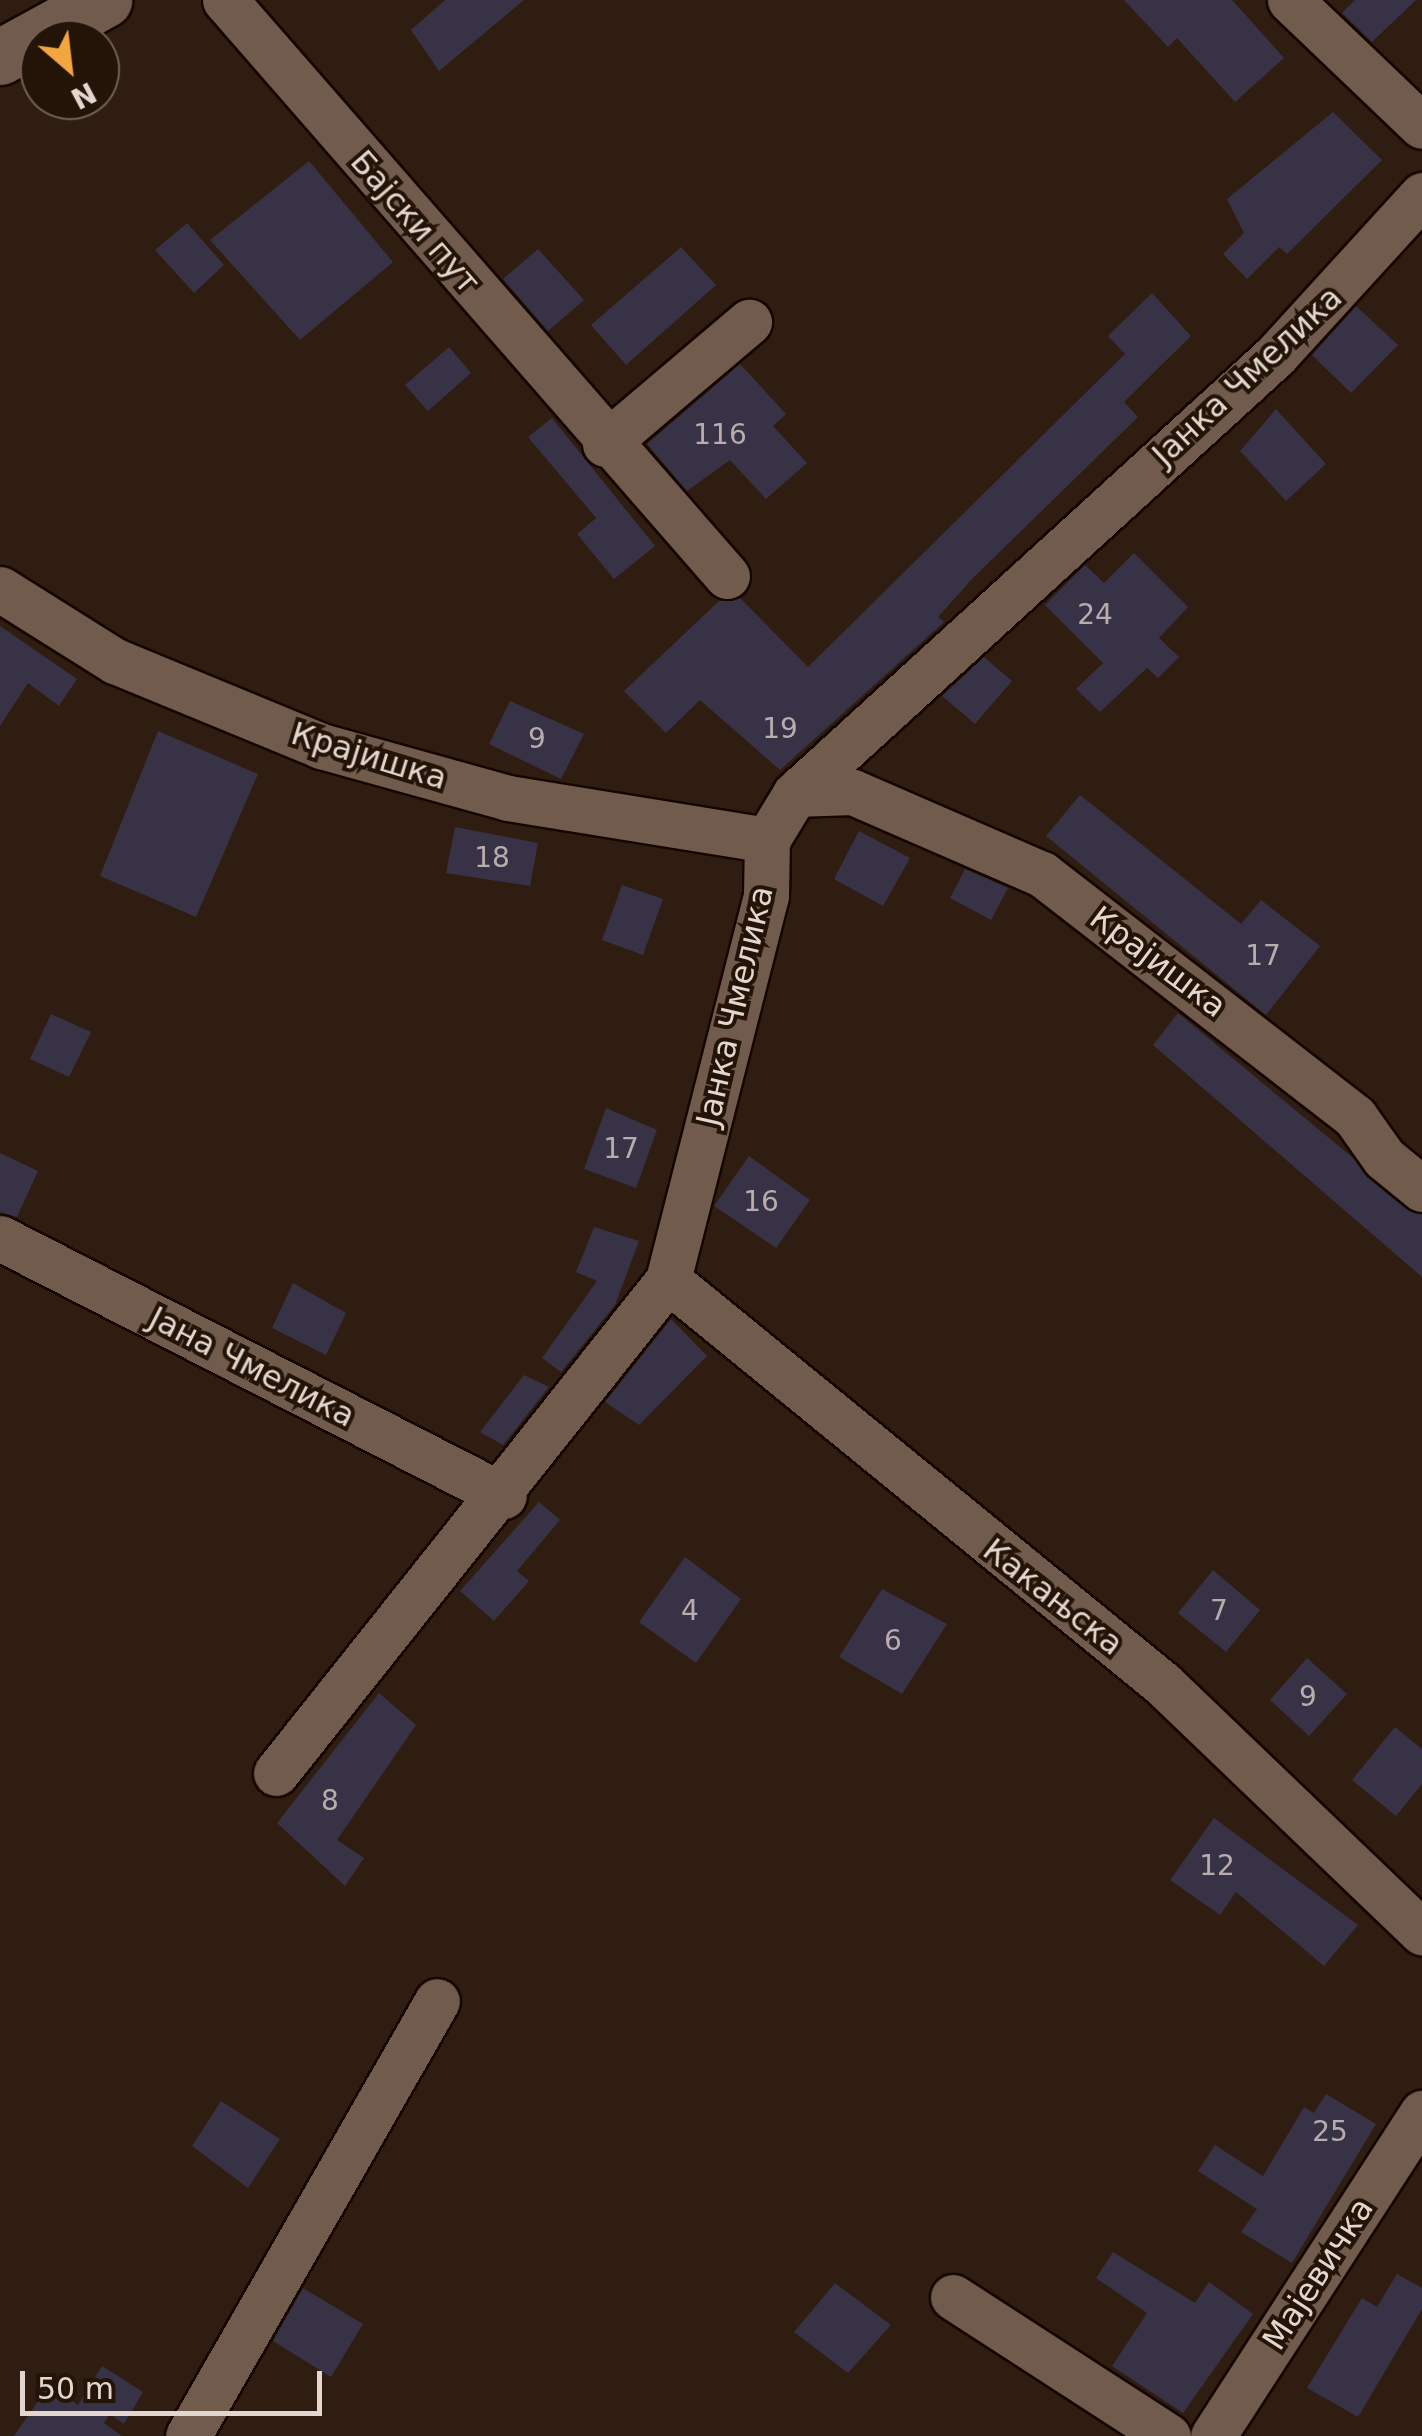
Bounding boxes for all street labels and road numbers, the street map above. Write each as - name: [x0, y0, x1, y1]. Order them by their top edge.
- street label: Бајски пут: [342, 143, 488, 301]
- street label: Јанка Чмелика: [1144, 278, 1350, 474]
- street label: Крајишка: [287, 714, 451, 798]
- street label: Јанка Чмелика: [689, 882, 781, 1130]
- street label: Крајишка: [1082, 898, 1234, 1026]
- street label: Јана Чмелика: [143, 1299, 361, 1435]
- street label: Какањска: [976, 1531, 1130, 1663]
- street label: Мајевичка: [1255, 2191, 1381, 2357]

